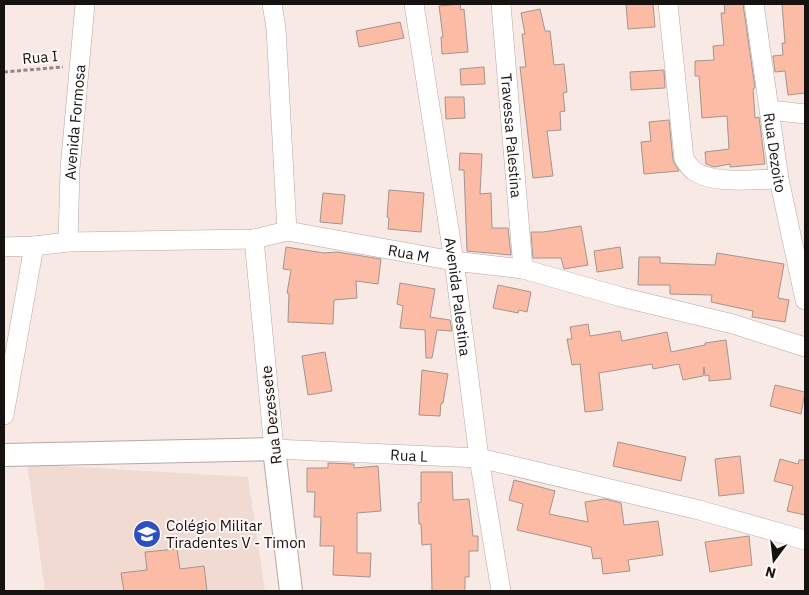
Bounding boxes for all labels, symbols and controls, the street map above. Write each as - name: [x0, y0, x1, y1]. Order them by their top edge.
- street label: Rua I: [21, 46, 59, 68]
- street label: Avenida Formosa: [60, 64, 89, 180]
- street label: Travessa Palestina: [497, 72, 527, 199]
- street label: Rua Dezoito: [760, 111, 791, 194]
- street label: Avenida Palestina: [441, 236, 475, 357]
- street label: Rua M: [387, 240, 431, 266]
- street label: Rua Dezessete: [256, 365, 286, 465]
- street label: Rua L: [390, 445, 428, 465]
- place label: Colégio Militar Tiradentes V - Timon: [166, 516, 306, 552]
- school or university icon: Colégio Militar Tiradentes V - Timon: [132, 519, 162, 549]
- north arrow: [749, 535, 799, 585]
- text: N: [763, 563, 778, 583]

